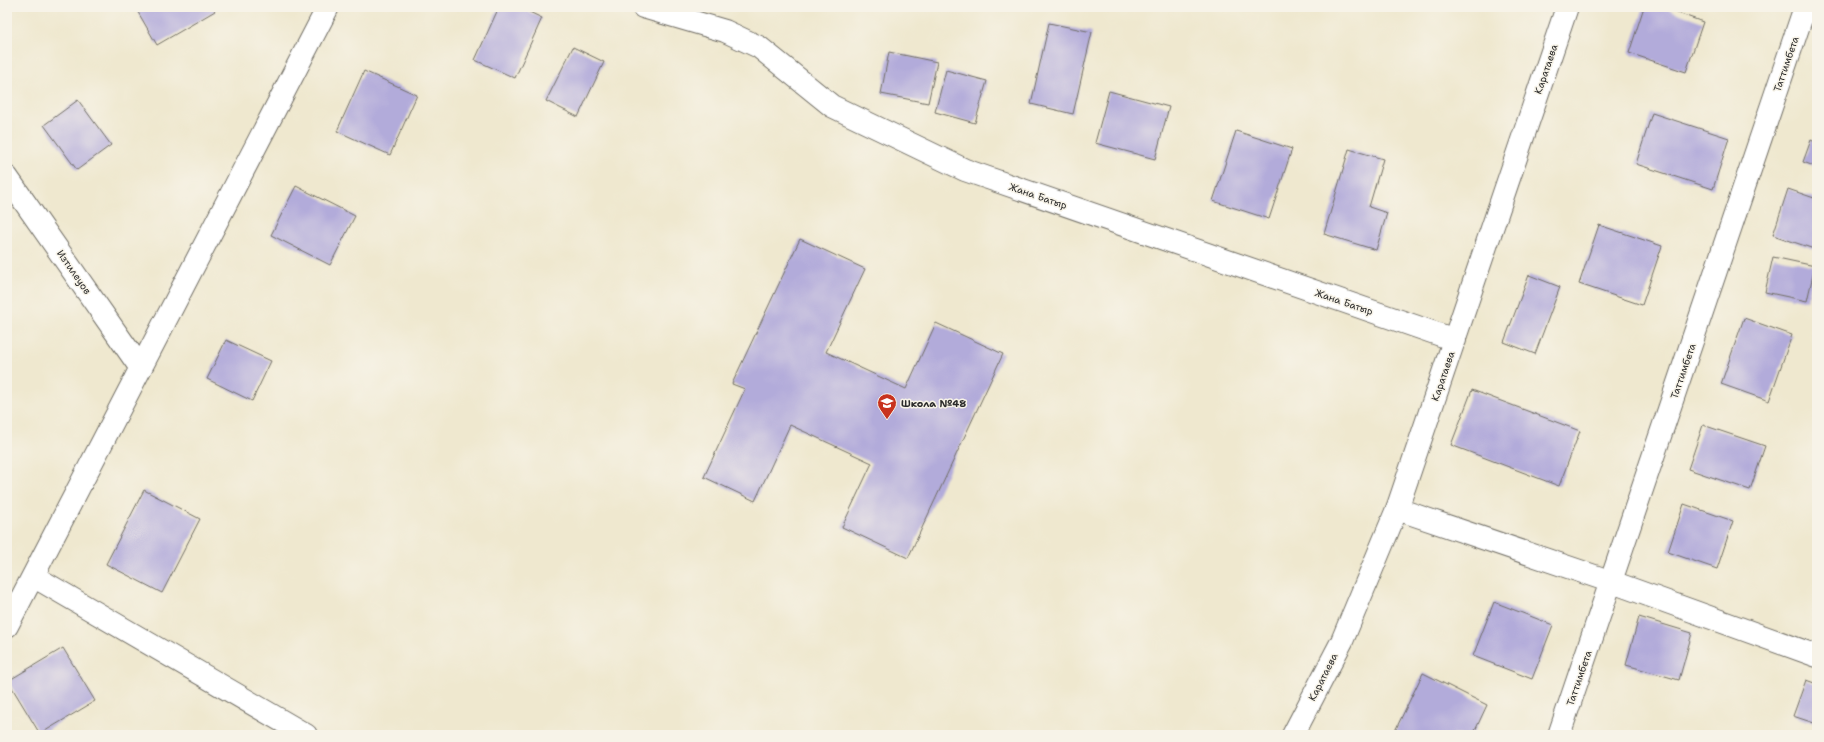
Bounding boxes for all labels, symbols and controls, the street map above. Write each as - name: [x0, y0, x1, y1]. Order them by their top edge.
- street label: Таттимбета: [1770, 34, 1802, 93]
- street label: Каратаева: [1531, 42, 1561, 96]
- street label: Жана Батыр: [1007, 180, 1069, 212]
- street label: Изтилеуов: [54, 247, 94, 297]
- street label: Жана Батыр: [1313, 286, 1375, 318]
- street label: Таттимбета: [1667, 341, 1699, 400]
- street label: Каратаева: [1428, 349, 1458, 403]
- school or university icon: Школа №48: [876, 392, 898, 420]
- place label: Школа №48: [901, 397, 966, 410]
- street label: Таттимбета: [1563, 648, 1595, 707]
- street label: Каратаева: [1305, 650, 1341, 703]

